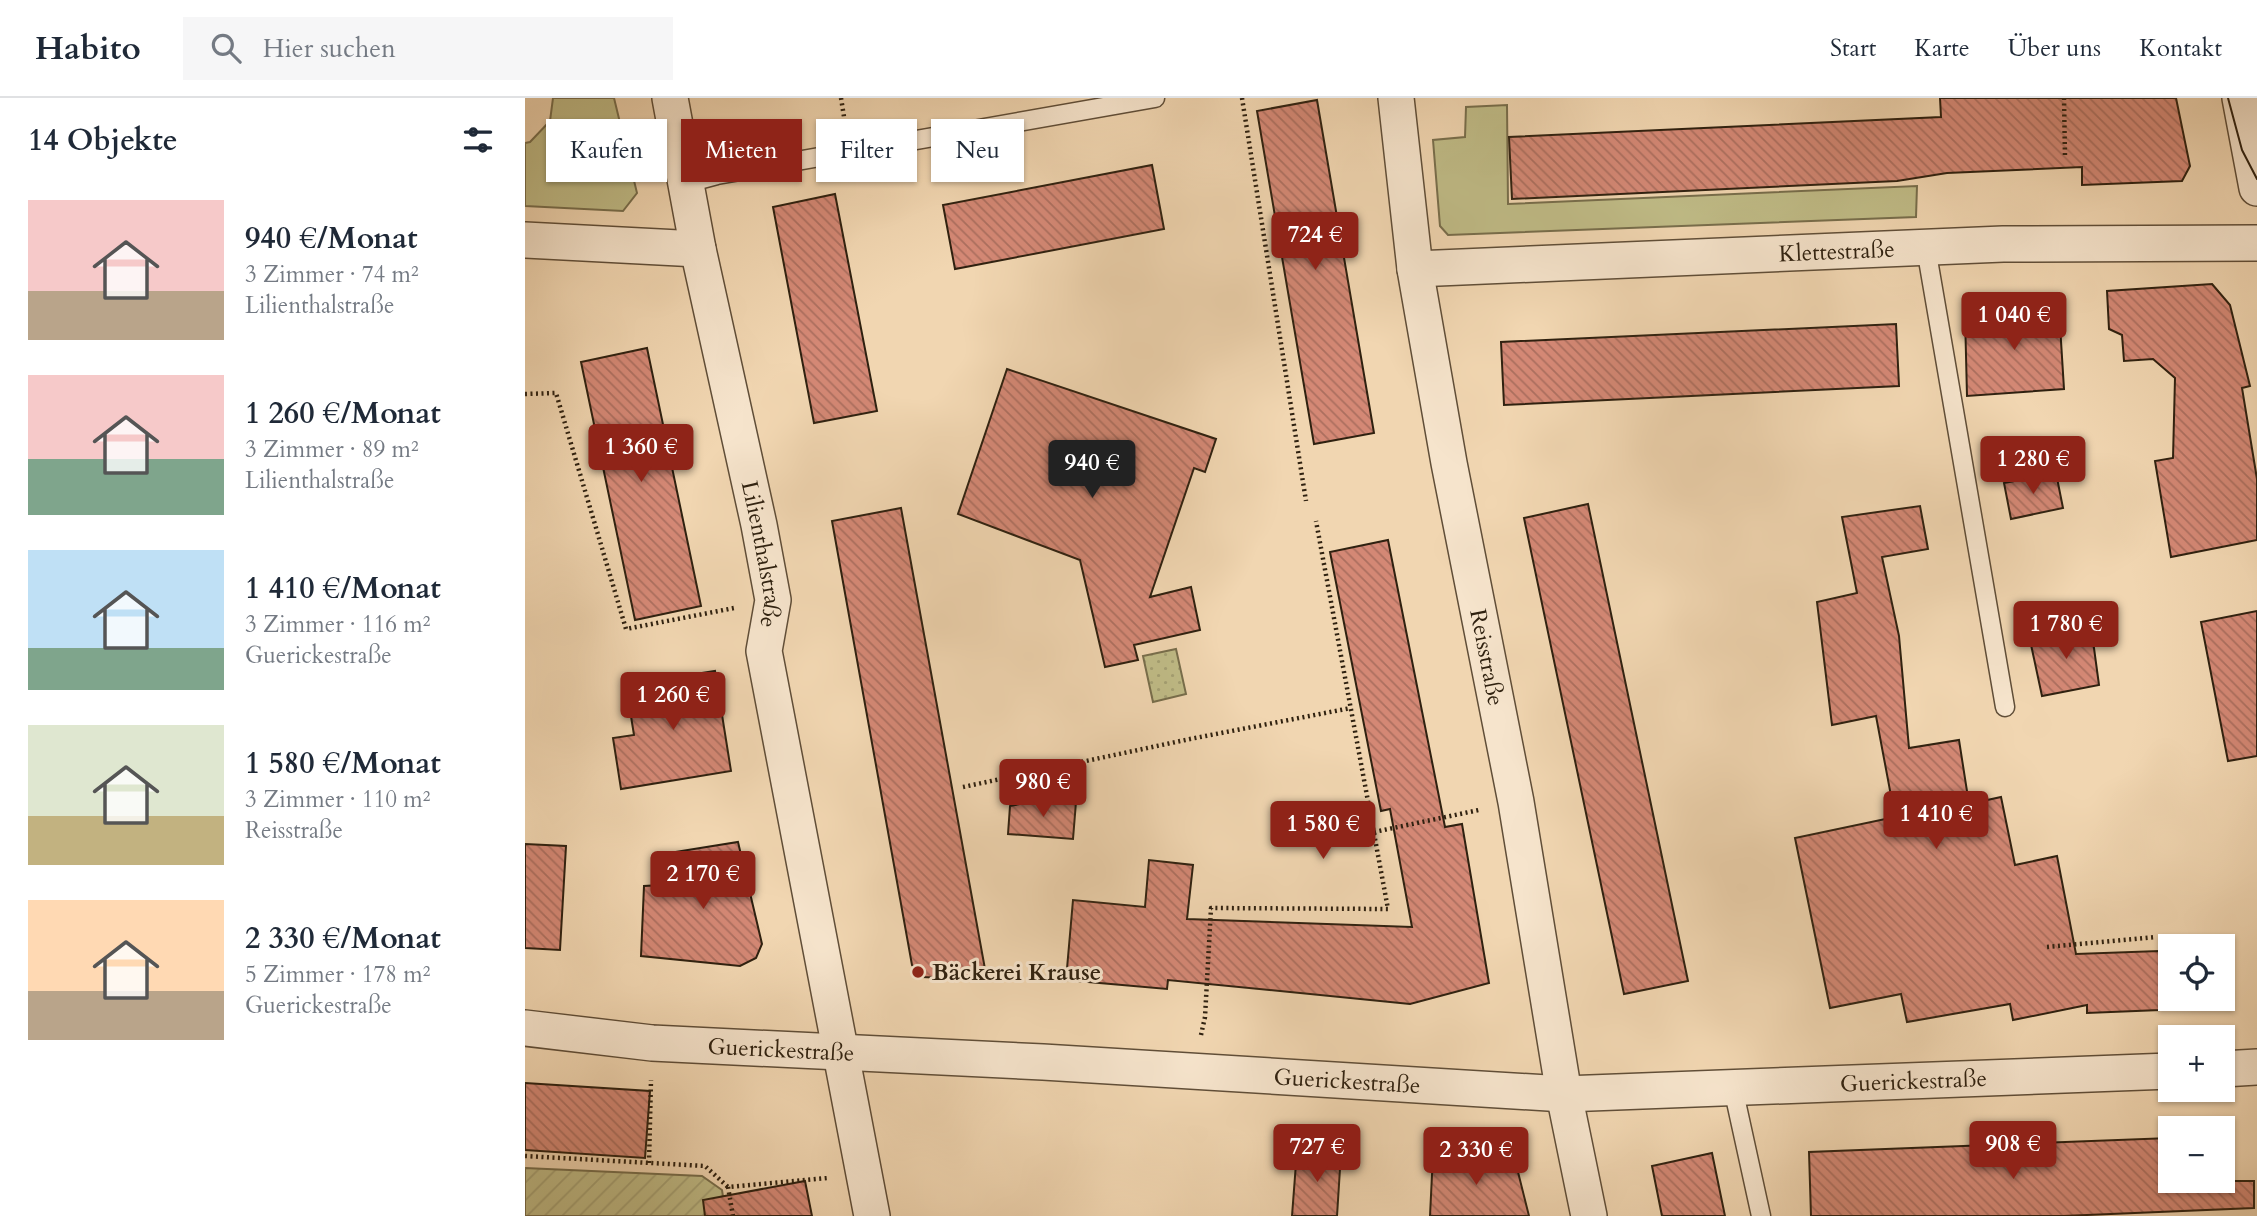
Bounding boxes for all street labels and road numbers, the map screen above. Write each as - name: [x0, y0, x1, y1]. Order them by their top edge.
- street label: Klettestraße: [1778, 234, 1895, 270]
- street label: Lilienthalstraße: [734, 478, 788, 630]
- street label: Reisstraße: [1462, 606, 1512, 708]
- street label: Guerickestraße: [707, 1031, 855, 1069]
- street label: Guerickestraße: [1273, 1061, 1421, 1101]
- street label: Guerickestraße: [1839, 1063, 1987, 1100]

